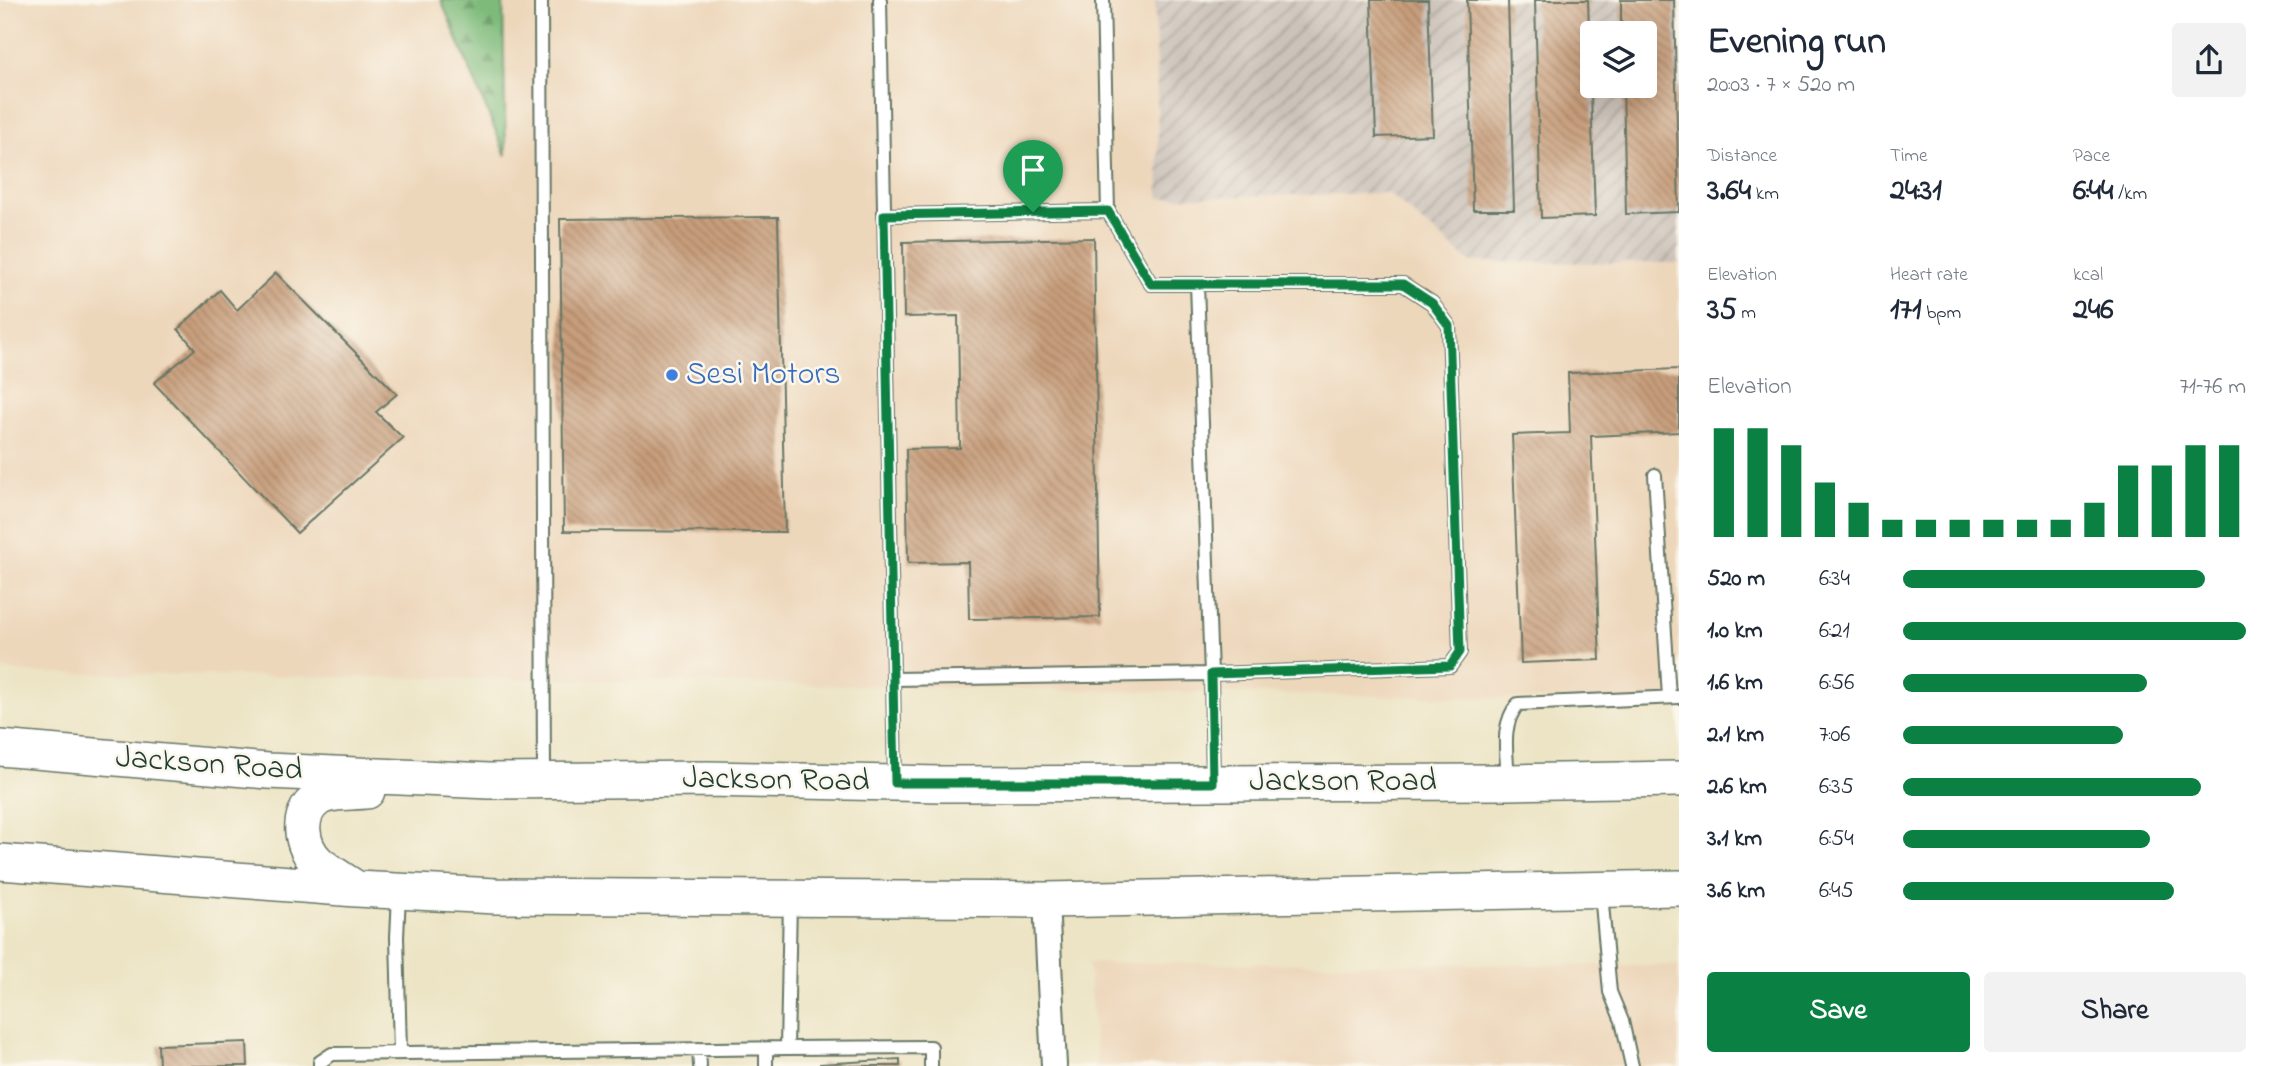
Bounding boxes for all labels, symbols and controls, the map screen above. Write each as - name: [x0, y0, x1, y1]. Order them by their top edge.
- text: Evening run: [1707, 15, 1886, 71]
- map controls: [1580, 21, 1657, 98]
- button: layers: [1580, 21, 1657, 98]
- button: share: [2172, 23, 2246, 97]
- text: 20:03 · 7 × 520 m: [1707, 69, 1855, 102]
- pin: [1003, 140, 1063, 212]
- text: Distance: [1707, 143, 1777, 170]
- text: Time: [1890, 143, 1928, 170]
- text: Pace: [2073, 143, 2110, 170]
- icon: arrive: [1014, 151, 1052, 189]
- text: 3.64: [1707, 170, 1751, 214]
- text: 24:31: [1890, 170, 1942, 214]
- text: 6:44: [2073, 170, 2113, 214]
- text: km: [1751, 181, 1779, 208]
- text: /km: [2113, 181, 2147, 208]
- text: Elevation: [1707, 262, 1777, 289]
- text: Heart rate: [1890, 262, 1968, 289]
- text: kcal: [2073, 262, 2103, 289]
- text: 35: [1707, 289, 1737, 333]
- text: 171: [1890, 289, 1921, 333]
- text: 246: [2073, 289, 2113, 333]
- text: m: [1737, 300, 1756, 327]
- text: bpm: [1921, 300, 1961, 327]
- place label: Sesi Motors: [686, 352, 841, 399]
- marker: Sesi Motors: [664, 367, 680, 383]
- text: Elevation: [1707, 371, 1792, 404]
- text: 71–76 m: [2179, 371, 2246, 404]
- text: 520 m: [1707, 563, 1765, 596]
- text: 6:34: [1819, 563, 1850, 596]
- text: 1.0 km: [1707, 615, 1763, 648]
- text: 6:21: [1819, 615, 1850, 648]
- text: 1.6 km: [1707, 667, 1763, 700]
- text: 6:56: [1819, 667, 1854, 700]
- text: 2.1 km: [1707, 719, 1764, 752]
- text: 7:06: [1819, 719, 1851, 752]
- street label: Jackson Road: [114, 735, 304, 795]
- street label: Jackson Road: [682, 756, 870, 806]
- street label: Jackson Road: [1249, 759, 1437, 806]
- text: 2.6 km: [1707, 771, 1767, 804]
- text: 6:35: [1819, 771, 1854, 804]
- text: 3.1 km: [1707, 823, 1762, 856]
- text: 6:54: [1819, 823, 1854, 856]
- text: 3.6 km: [1707, 875, 1765, 908]
- text: 6:45: [1819, 875, 1854, 908]
- button: Save: [1707, 972, 1970, 1052]
- button: Share: [1984, 972, 2246, 1052]

